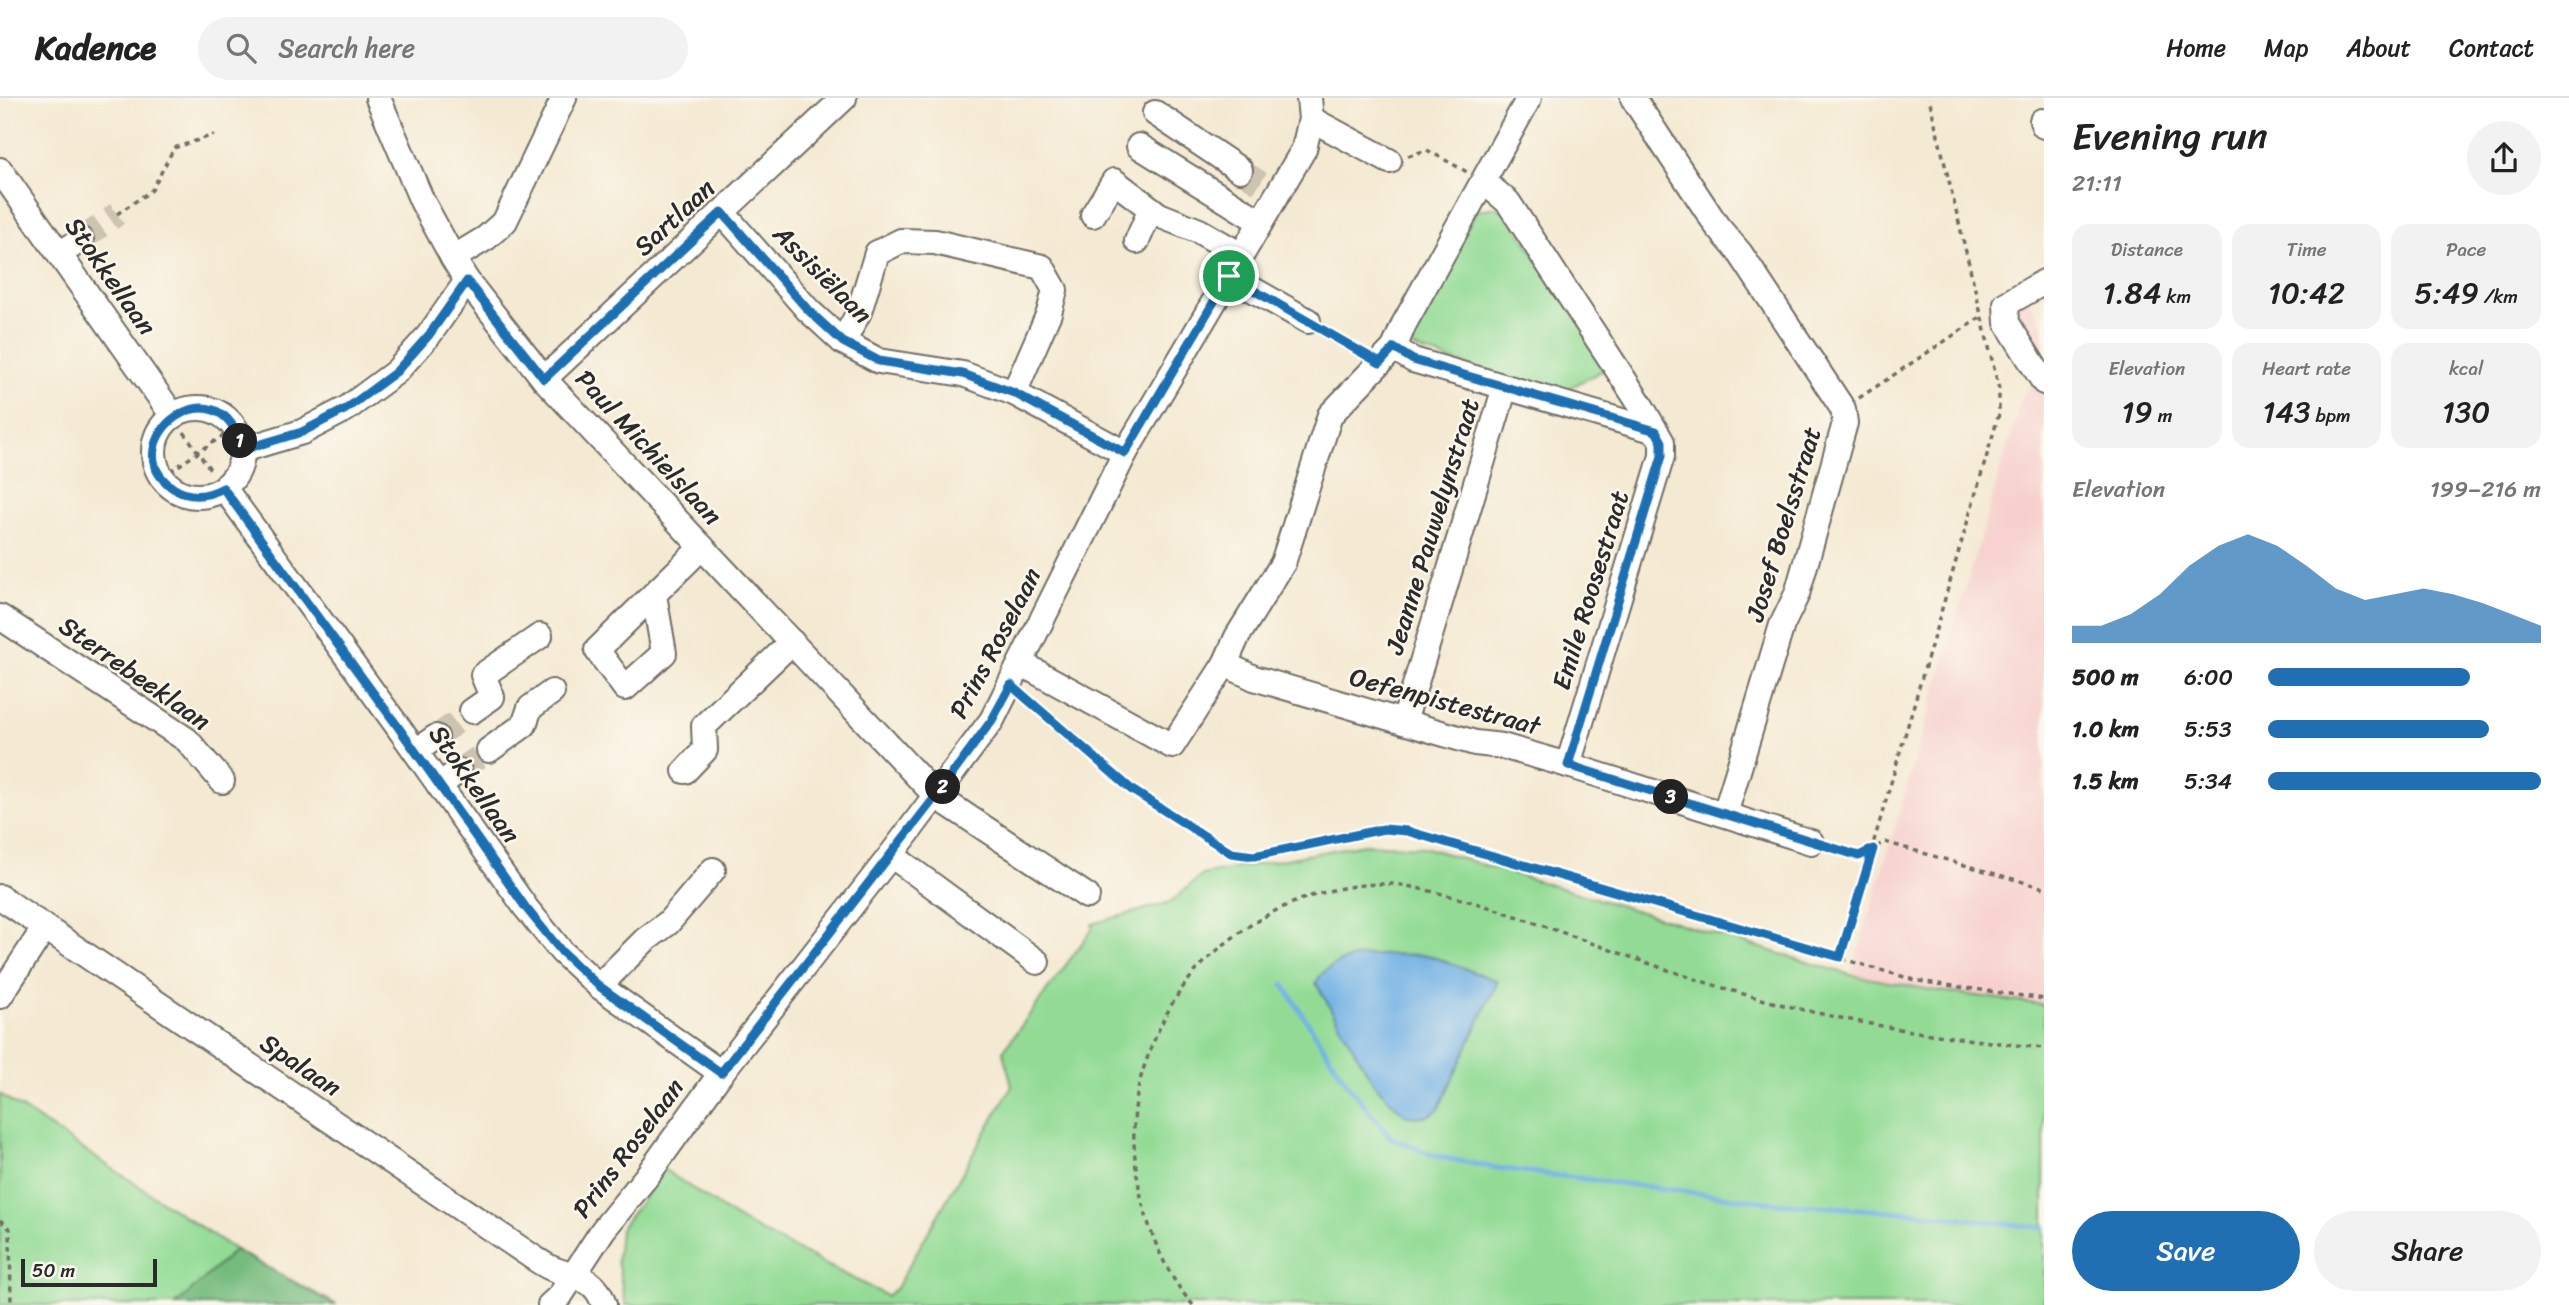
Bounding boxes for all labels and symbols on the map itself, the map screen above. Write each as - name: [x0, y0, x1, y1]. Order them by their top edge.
- street label: Sartlaan: [622, 166, 726, 268]
- street label: Stokkellaan: [53, 207, 169, 345]
- street label: Assisiëlaan: [761, 212, 884, 335]
- pin: [1199, 246, 1259, 306]
- street label: Paul Michielslaan: [564, 358, 734, 536]
- street label: Jeanne Pauwelynstraat: [1371, 392, 1493, 661]
- street label: Josef Boelsstraat: [1731, 421, 1834, 628]
- pin: 1: [222, 424, 258, 458]
- street label: Emile Roosestraat: [1538, 485, 1642, 695]
- street label: Prins Roselaan: [936, 559, 1054, 727]
- street label: Sterrebeeklaan: [49, 603, 221, 743]
- street label: Oefenpistestraat: [1344, 653, 1547, 749]
- street label: Stokkellaan: [417, 715, 533, 853]
- pin: 2: [926, 770, 960, 804]
- pin: 3: [1654, 780, 1688, 814]
- street label: Spalaan: [251, 1021, 351, 1109]
- street label: Prins Roselaan: [560, 1068, 696, 1228]
- scale bar: [21, 1256, 158, 1288]

